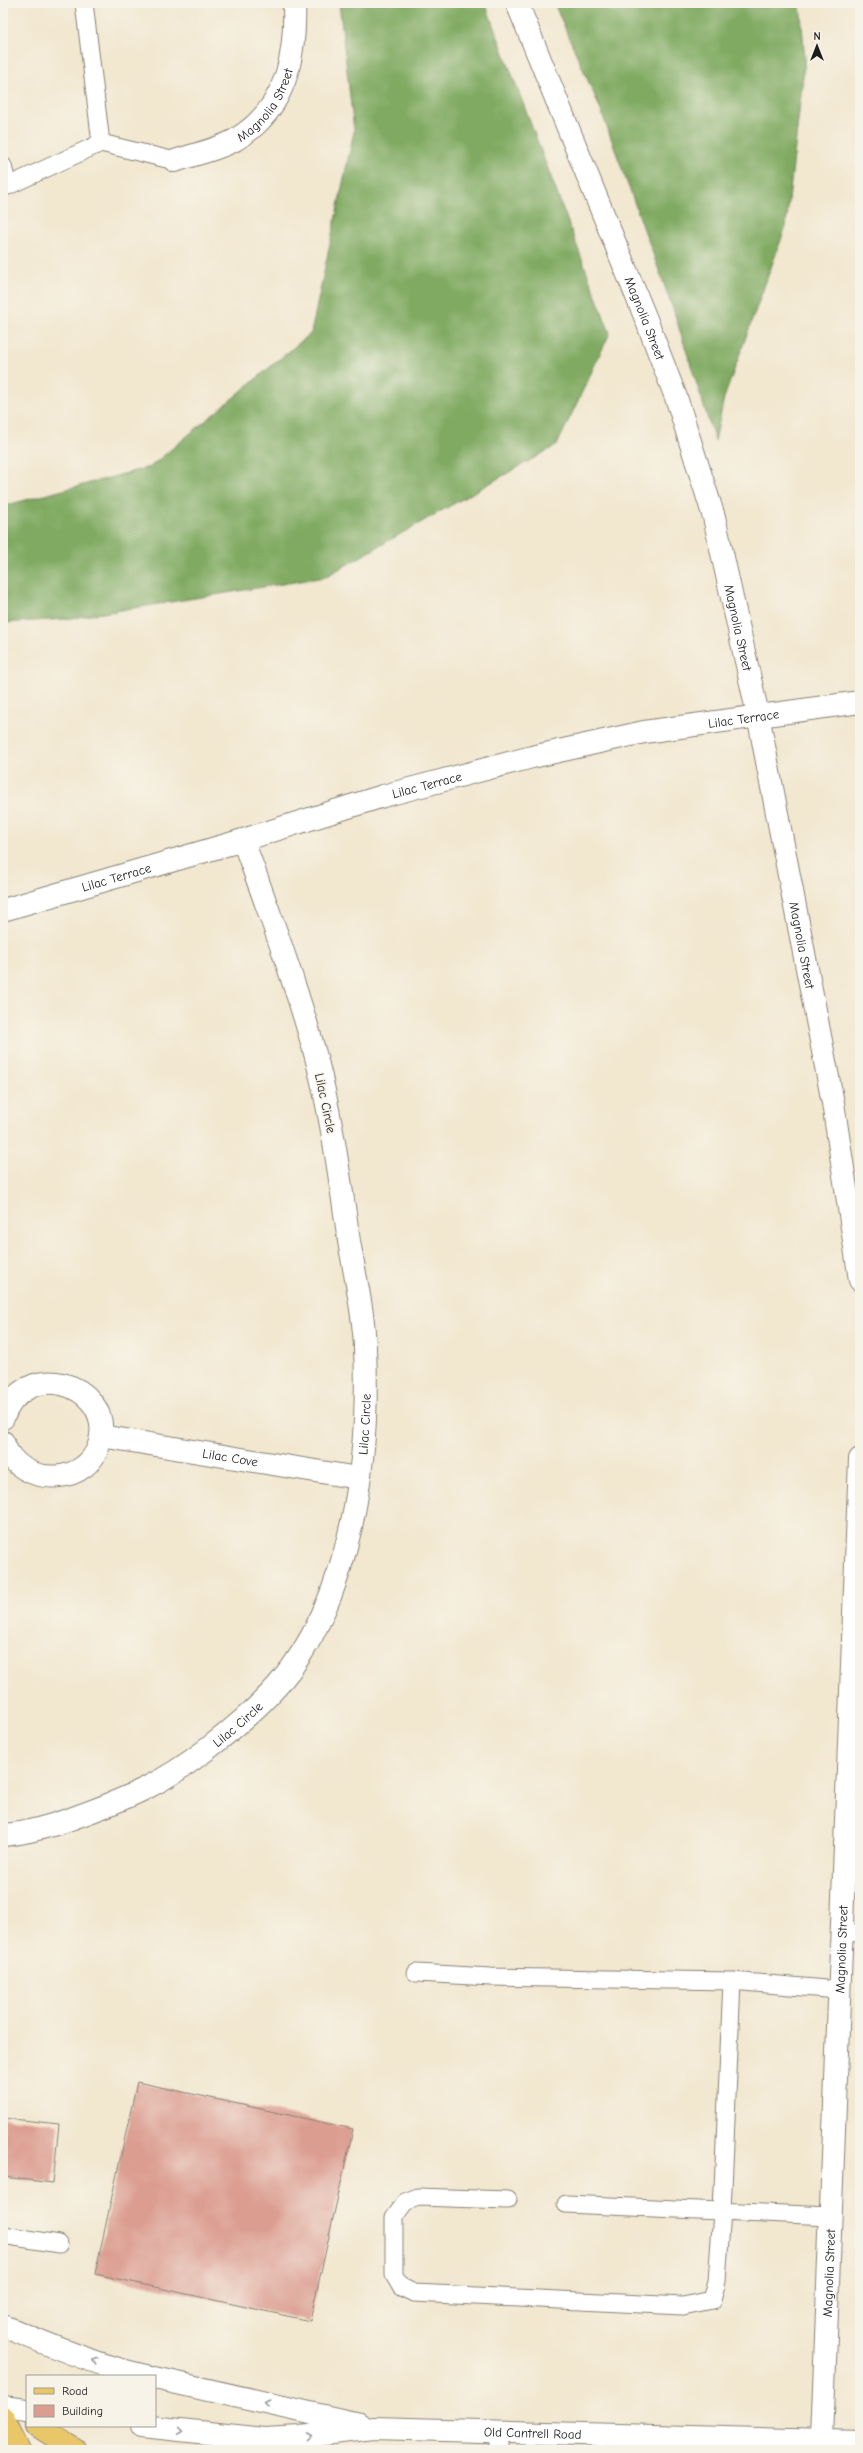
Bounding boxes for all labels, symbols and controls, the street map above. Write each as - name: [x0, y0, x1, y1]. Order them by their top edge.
- north arrow: [797, 26, 837, 66]
- text: N: [813, 30, 821, 43]
- street label: Magnolia Street: [234, 66, 296, 145]
- street label: Magnolia Street: [621, 274, 668, 363]
- street label: Magnolia Street: [721, 583, 755, 674]
- street label: Lilac Terrace: [707, 706, 781, 731]
- street label: Lilac Terrace: [390, 769, 464, 801]
- street label: Lilac Terrace: [80, 860, 153, 895]
- street label: Magnolia Street: [786, 901, 818, 991]
- street label: Lilac Circle: [312, 1072, 339, 1135]
- street label: Lilac Circle: [355, 1393, 374, 1455]
- street label: Lilac Cove: [201, 1446, 260, 1470]
- street label: Lilac Circle: [210, 1699, 266, 1750]
- street label: Magnolia Street: [832, 1904, 851, 1994]
- street label: Magnolia Street: [820, 2228, 838, 2317]
- one-way arrow: [91, 2358, 98, 2366]
- legend: [26, 2375, 156, 2427]
- text: Road: [62, 2384, 88, 2398]
- one-way arrow: [264, 2400, 271, 2408]
- text: Building: [62, 2404, 103, 2418]
- street label: Old Cantrell Road: [484, 2424, 582, 2442]
- one-way arrow: [178, 2426, 184, 2435]
- one-way arrow: [307, 2432, 313, 2441]

